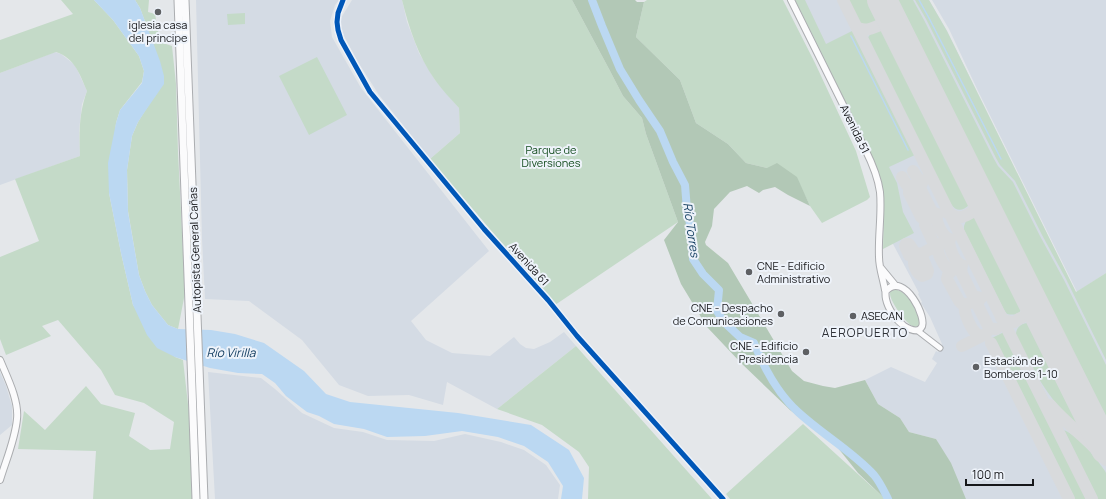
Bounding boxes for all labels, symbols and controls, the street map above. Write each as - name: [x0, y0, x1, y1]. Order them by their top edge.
- marker: iglesia casa del principe: [153, 7, 163, 17]
- place label: iglesia casa del principe: [129, 17, 188, 45]
- street label: Avenida 51: [837, 102, 874, 156]
- park label: Parque de Diversiones: [521, 142, 581, 170]
- street label: Autopista General Cañas: [185, 187, 204, 313]
- water label: Río Torres: [679, 202, 704, 260]
- street label: Avenida 61: [506, 239, 553, 288]
- place label: CNE - Edificio Administrativo: [757, 258, 831, 286]
- marker: CNE - Edificio Administrativo: [744, 267, 754, 277]
- place label: CNE - Despacho de Comunicaciones: [673, 300, 773, 328]
- place label: ASECAN: [861, 308, 903, 323]
- marker: CNE - Despacho de Comunicaciones: [776, 309, 786, 319]
- marker: ASECAN: [848, 311, 858, 321]
- district label: AEROPUERTO: [822, 324, 908, 341]
- place label: CNE - Edificio Presidencia: [730, 338, 798, 366]
- water label: Río Virilla: [206, 344, 257, 361]
- marker: CNE - Edificio Presidencia: [801, 347, 811, 357]
- place label: Estación de Bomberos 1-10: [984, 353, 1058, 381]
- marker: Estación de Bomberos 1-10: [971, 362, 981, 372]
- scale bar: [966, 461, 1033, 487]
- text: 100 m: [972, 466, 1004, 483]

